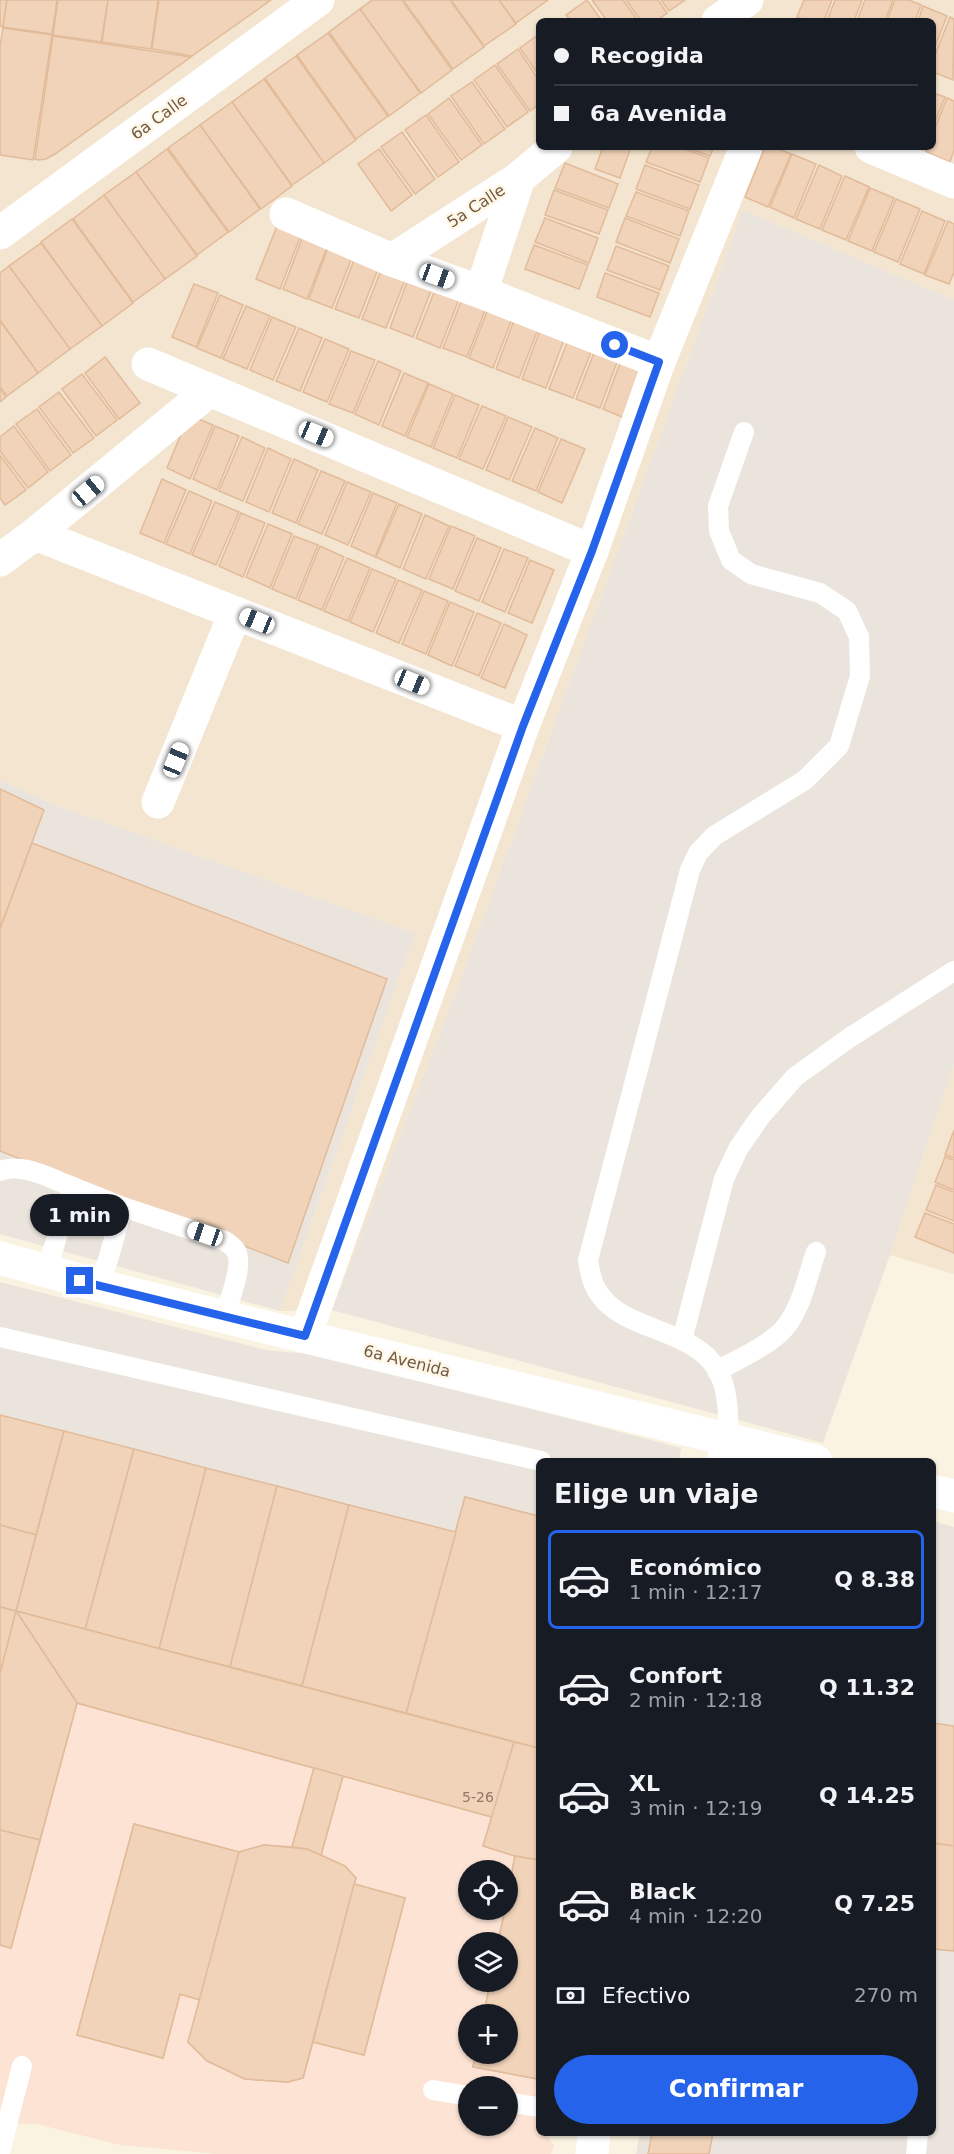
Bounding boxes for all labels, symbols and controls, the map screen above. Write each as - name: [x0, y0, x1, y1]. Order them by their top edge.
- text: Recogida: [590, 43, 704, 68]
- street label: 6a Calle: [127, 90, 191, 144]
- text: 6a Avenida: [590, 101, 727, 126]
- street label: 5a Calle: [444, 180, 508, 232]
- car: [417, 261, 457, 291]
- route start: [601, 331, 628, 358]
- car: [296, 419, 336, 449]
- car: [68, 473, 108, 509]
- car: [237, 606, 277, 636]
- car: [392, 667, 432, 697]
- car: [161, 740, 191, 780]
- callout: 1 min: [31, 1194, 130, 1236]
- text: 1 min: [48, 1203, 111, 1227]
- car: [185, 1220, 225, 1248]
- route end: [66, 1267, 93, 1294]
- street label: 6a Avenida: [362, 1341, 452, 1381]
- text: Elige un viaje: [554, 1478, 758, 1509]
- icon: car: [557, 1553, 611, 1607]
- text: Económico: [629, 1555, 762, 1580]
- text: Q 8.38: [834, 1567, 915, 1592]
- text: 1 min · 12:17: [629, 1580, 763, 1604]
- icon: car: [557, 1661, 611, 1715]
- text: Confort: [629, 1663, 722, 1688]
- text: Q 11.32: [819, 1675, 915, 1700]
- text: 2 min · 12:18: [629, 1688, 763, 1712]
- icon: car: [557, 1769, 611, 1823]
- text: XL: [629, 1771, 660, 1796]
- text: Q 14.25: [819, 1783, 915, 1808]
- house number: 5-26: [462, 1789, 494, 1805]
- text: 3 min · 12:19: [629, 1796, 763, 1820]
- map controls: [458, 1860, 518, 2136]
- button: locate: [458, 1860, 518, 1920]
- icon: car: [557, 1877, 611, 1931]
- text: Black: [629, 1879, 696, 1904]
- text: Q 7.25: [834, 1891, 915, 1916]
- text: 4 min · 12:20: [629, 1904, 763, 1928]
- button: layers: [458, 1932, 518, 1992]
- icon: cash: [554, 1979, 587, 2012]
- text: Efectivo: [602, 1983, 691, 2008]
- text: 270 m: [854, 1983, 918, 2007]
- button: +: [458, 2004, 518, 2064]
- button: Confirmar: [554, 2055, 918, 2124]
- button: −: [458, 2076, 518, 2136]

